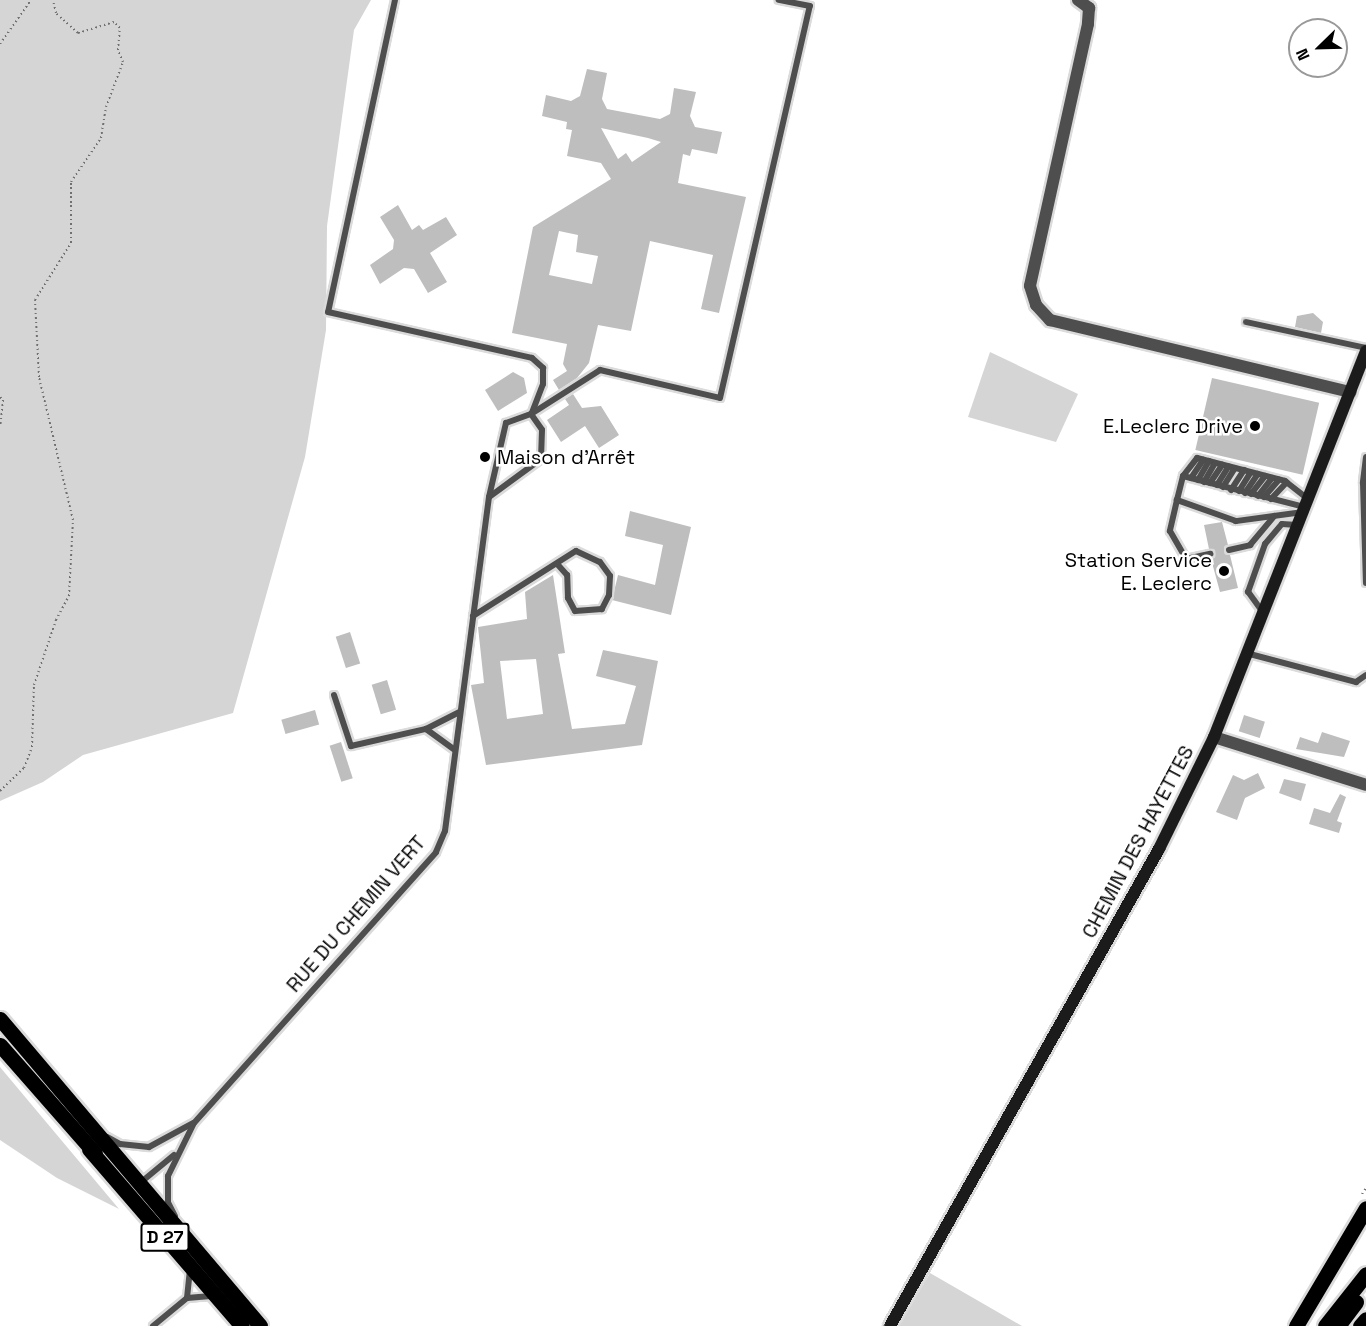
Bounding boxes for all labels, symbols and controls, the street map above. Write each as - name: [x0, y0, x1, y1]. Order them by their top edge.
- north arrow: [1288, 18, 1348, 78]
- text: N: [1291, 45, 1315, 63]
- place label: E.Leclerc Drive: [1103, 414, 1243, 438]
- marker: E.Leclerc Drive: [1248, 419, 1262, 433]
- place label: Maison d'Arrêt: [497, 445, 635, 469]
- marker: Maison d'Arrêt: [478, 450, 492, 464]
- place label: Station Service E. Leclerc: [1065, 548, 1212, 595]
- marker: Station Service E. Leclerc: [1217, 564, 1231, 578]
- street label: CHEMIN DES HAYETTES: [1077, 742, 1199, 942]
- street label: RUE DU CHEMIN VERT: [281, 831, 431, 997]
- road number: D 27: [140, 1222, 190, 1252]

